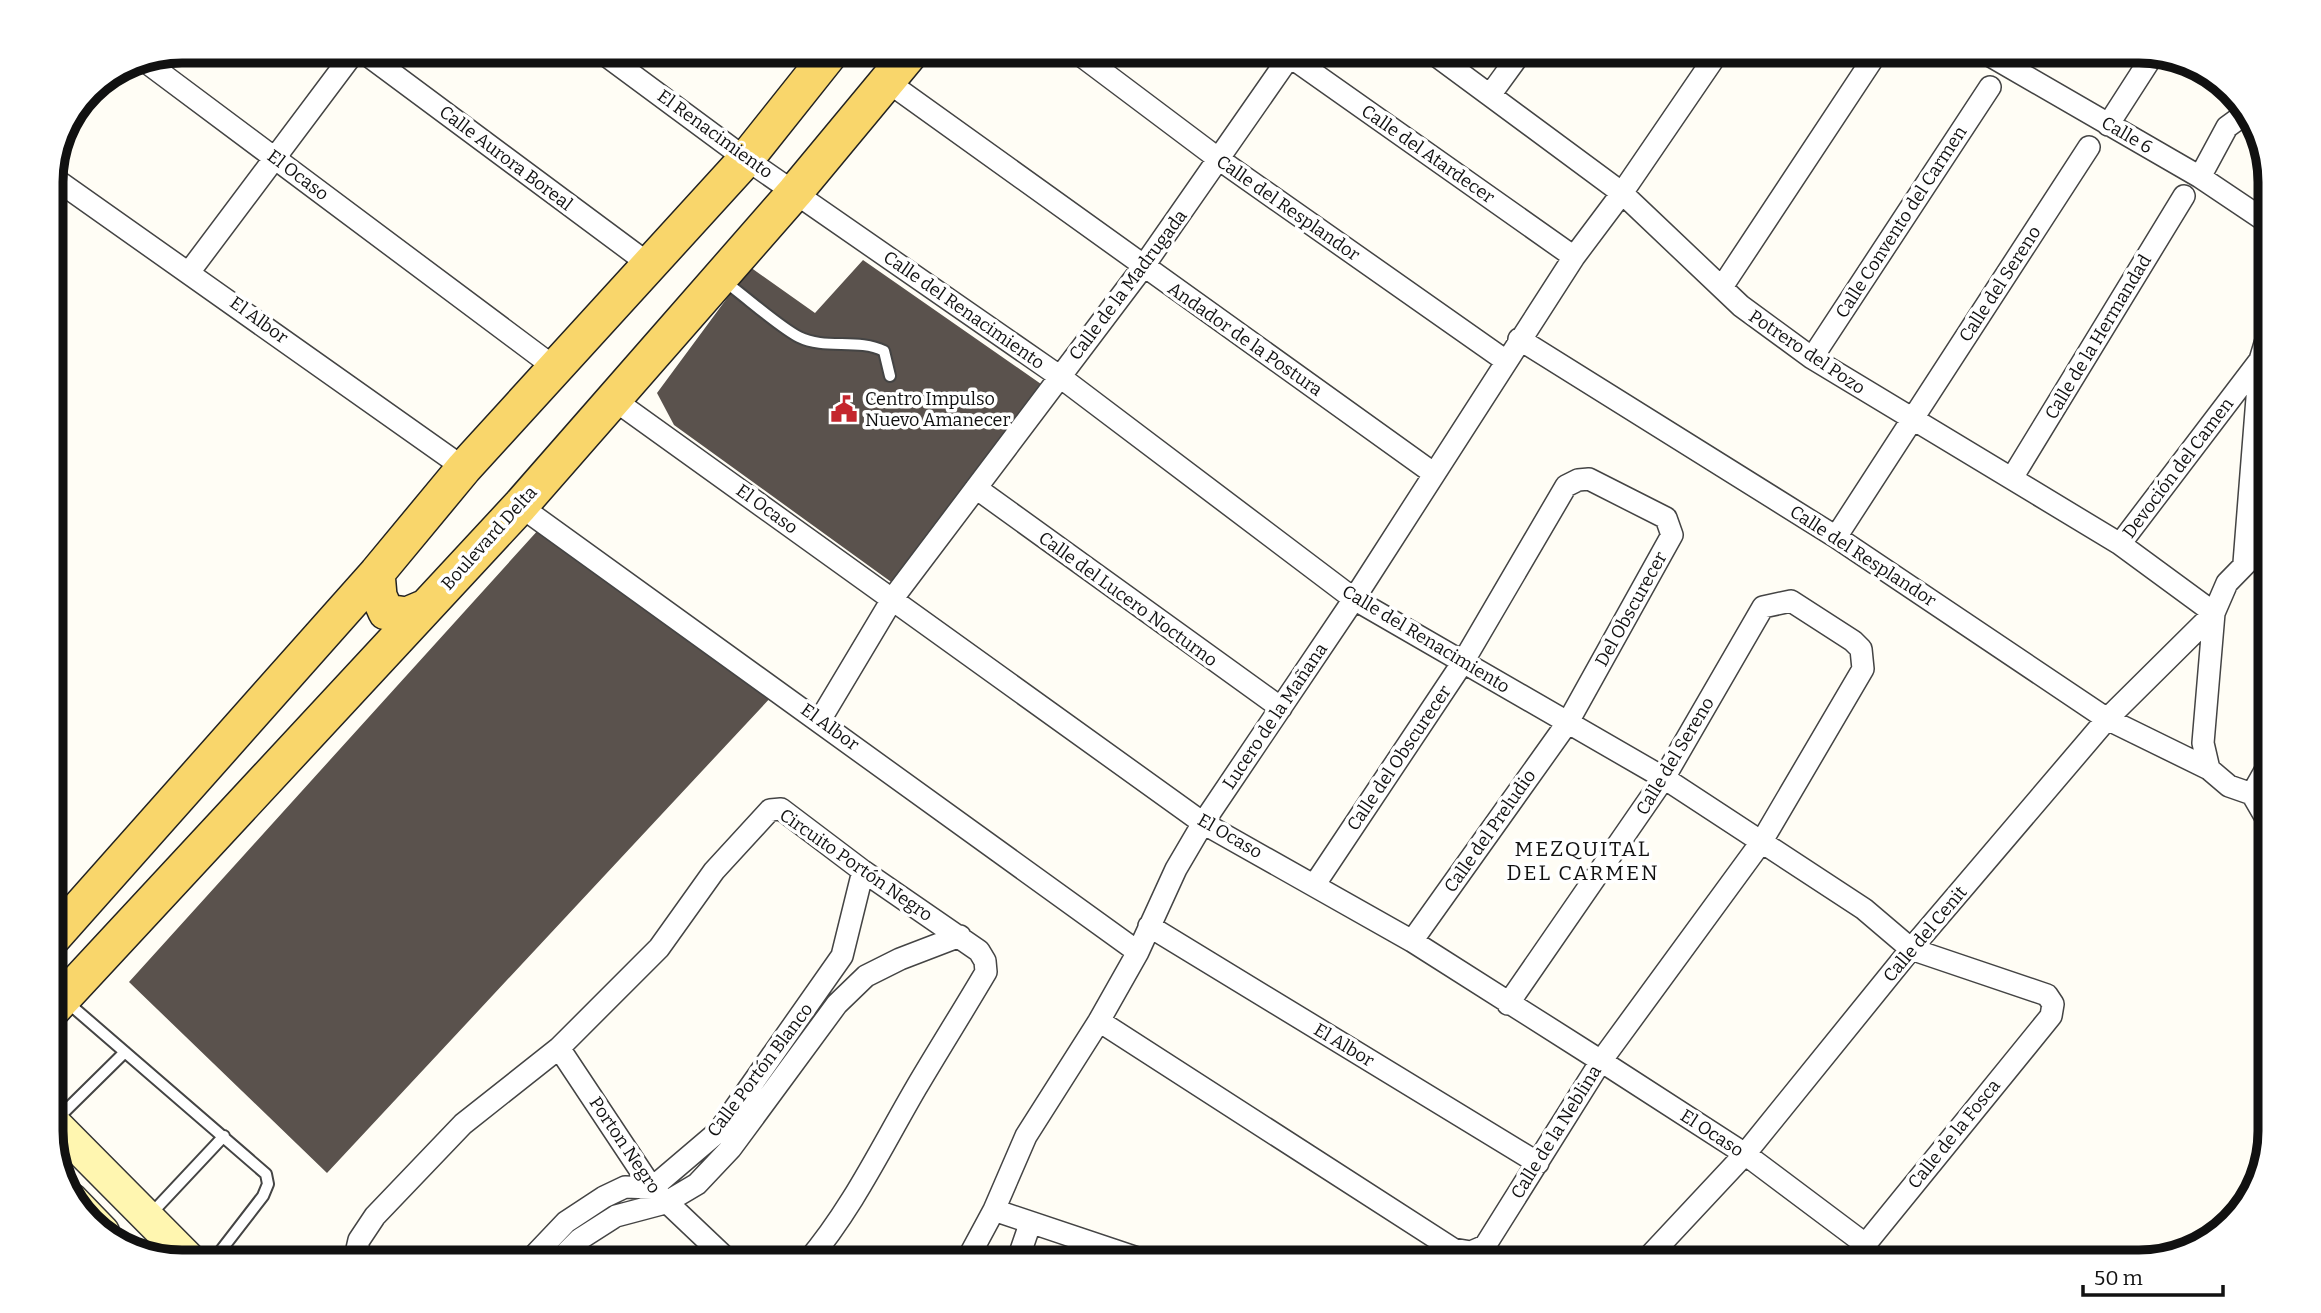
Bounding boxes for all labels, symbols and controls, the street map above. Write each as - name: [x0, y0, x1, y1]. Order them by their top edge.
- street label: El Renacimiento: [653, 85, 777, 183]
- street label: Calle del Atardecer: [1357, 100, 1499, 208]
- street label: Calle Aurora Boreal: [435, 101, 577, 215]
- street label: Calle 6: [2097, 112, 2157, 158]
- street label: Calle Convento del Carmen: [1831, 121, 1972, 322]
- street label: El Ocaso: [263, 145, 333, 205]
- street label: Calle del Resplandor: [1212, 150, 1364, 266]
- street label: Calle de la Madrugada: [1064, 205, 1192, 365]
- street label: Calle del Sereno: [1954, 222, 2046, 346]
- street label: Calle del Renacimiento: [879, 246, 1049, 374]
- street label: Calle de la Hermandad: [2040, 250, 2156, 423]
- street label: Andador de la Postura: [1164, 277, 1327, 401]
- street label: El Albor: [226, 292, 292, 348]
- street label: Potrero del Pozo: [1745, 305, 1869, 399]
- place label: Centro Impulso Nuevo Amanecer: [865, 388, 1010, 431]
- street label: Devoción del Camen: [2118, 393, 2238, 543]
- public building icon: Centro Impulso Nuevo Amanecer: [829, 394, 859, 424]
- street label: El Ocaso: [732, 479, 802, 539]
- street label: Boulevard Delta: [437, 481, 542, 595]
- street label: Calle del Resplandor: [1786, 500, 1940, 612]
- street label: Calle del Lucero Nocturno: [1034, 527, 1222, 671]
- street label: Del Obscurecer: [1590, 548, 1672, 670]
- street label: Calle del Renacimiento: [1338, 580, 1514, 698]
- street label: Lucero de la Mañana: [1218, 639, 1332, 793]
- street label: Calle del Obscurecer: [1342, 681, 1456, 835]
- street label: Calle del Sereno: [1631, 693, 1719, 819]
- street label: El Albor: [797, 699, 863, 755]
- street label: Calle del Preludio: [1439, 765, 1541, 897]
- street label: Circuito Portón Negro: [775, 804, 937, 926]
- street label: El Ocaso: [1194, 809, 1266, 863]
- district label: MEZQUITAL DEL CARMEN: [1506, 836, 1660, 886]
- street label: Calle del Cenit: [1879, 881, 1972, 986]
- street label: Calle Portón Blanco: [702, 999, 818, 1141]
- street label: El Albor: [1310, 1018, 1378, 1072]
- street label: Calle de la Neblina: [1506, 1061, 1606, 1203]
- street label: Calle de la Fosca: [1903, 1075, 2005, 1193]
- street label: Porton Negro: [585, 1092, 665, 1198]
- street label: El Ocaso: [1676, 1104, 1748, 1162]
- scale bar: [2083, 1254, 2223, 1298]
- text: 50 m: [2094, 1265, 2143, 1291]

